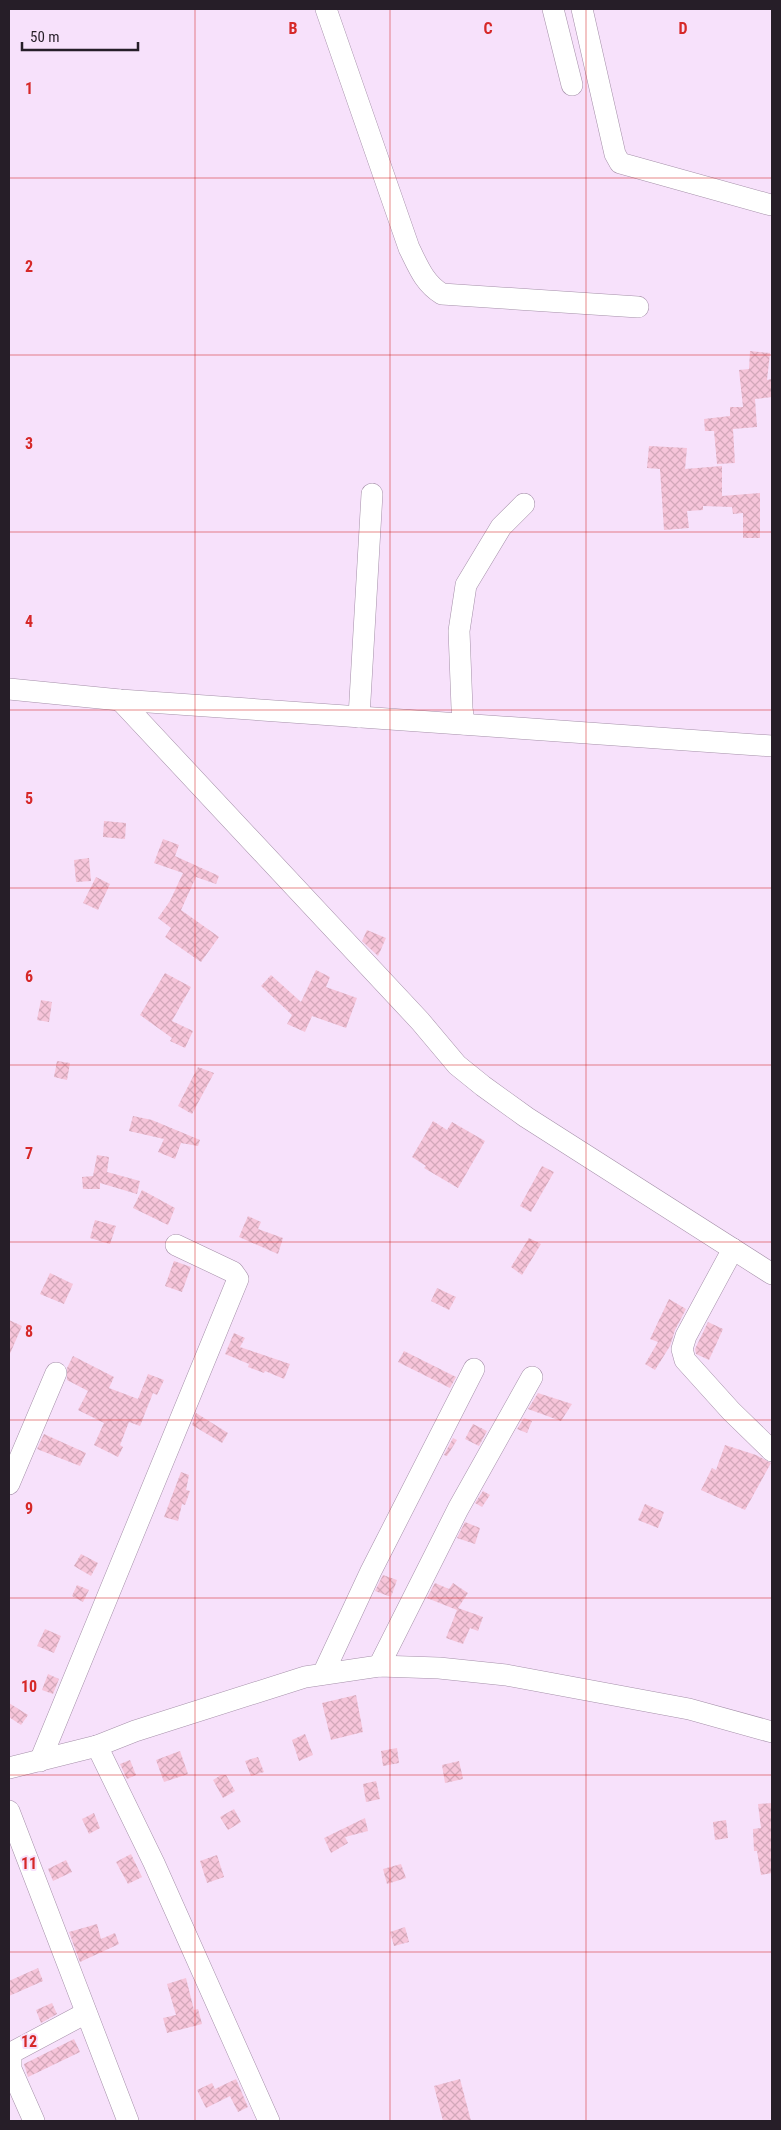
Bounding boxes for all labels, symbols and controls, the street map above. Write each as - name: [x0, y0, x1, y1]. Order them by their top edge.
- text: B: [289, 19, 298, 38]
- text: C: [483, 19, 493, 38]
- text: D: [678, 19, 688, 38]
- scale bar: [22, 20, 139, 52]
- text: 50 m: [30, 28, 60, 46]
- text: 1: [25, 79, 33, 98]
- text: 2: [25, 257, 33, 276]
- text: 3: [25, 434, 33, 453]
- text: 4: [25, 612, 33, 631]
- text: 5: [25, 789, 33, 808]
- text: 6: [25, 967, 33, 986]
- text: 7: [25, 1144, 33, 1163]
- text: 8: [25, 1322, 33, 1341]
- text: 9: [25, 1499, 33, 1518]
- text: 10: [21, 1677, 37, 1696]
- text: 11: [21, 1854, 37, 1873]
- text: 12: [21, 2032, 37, 2051]

